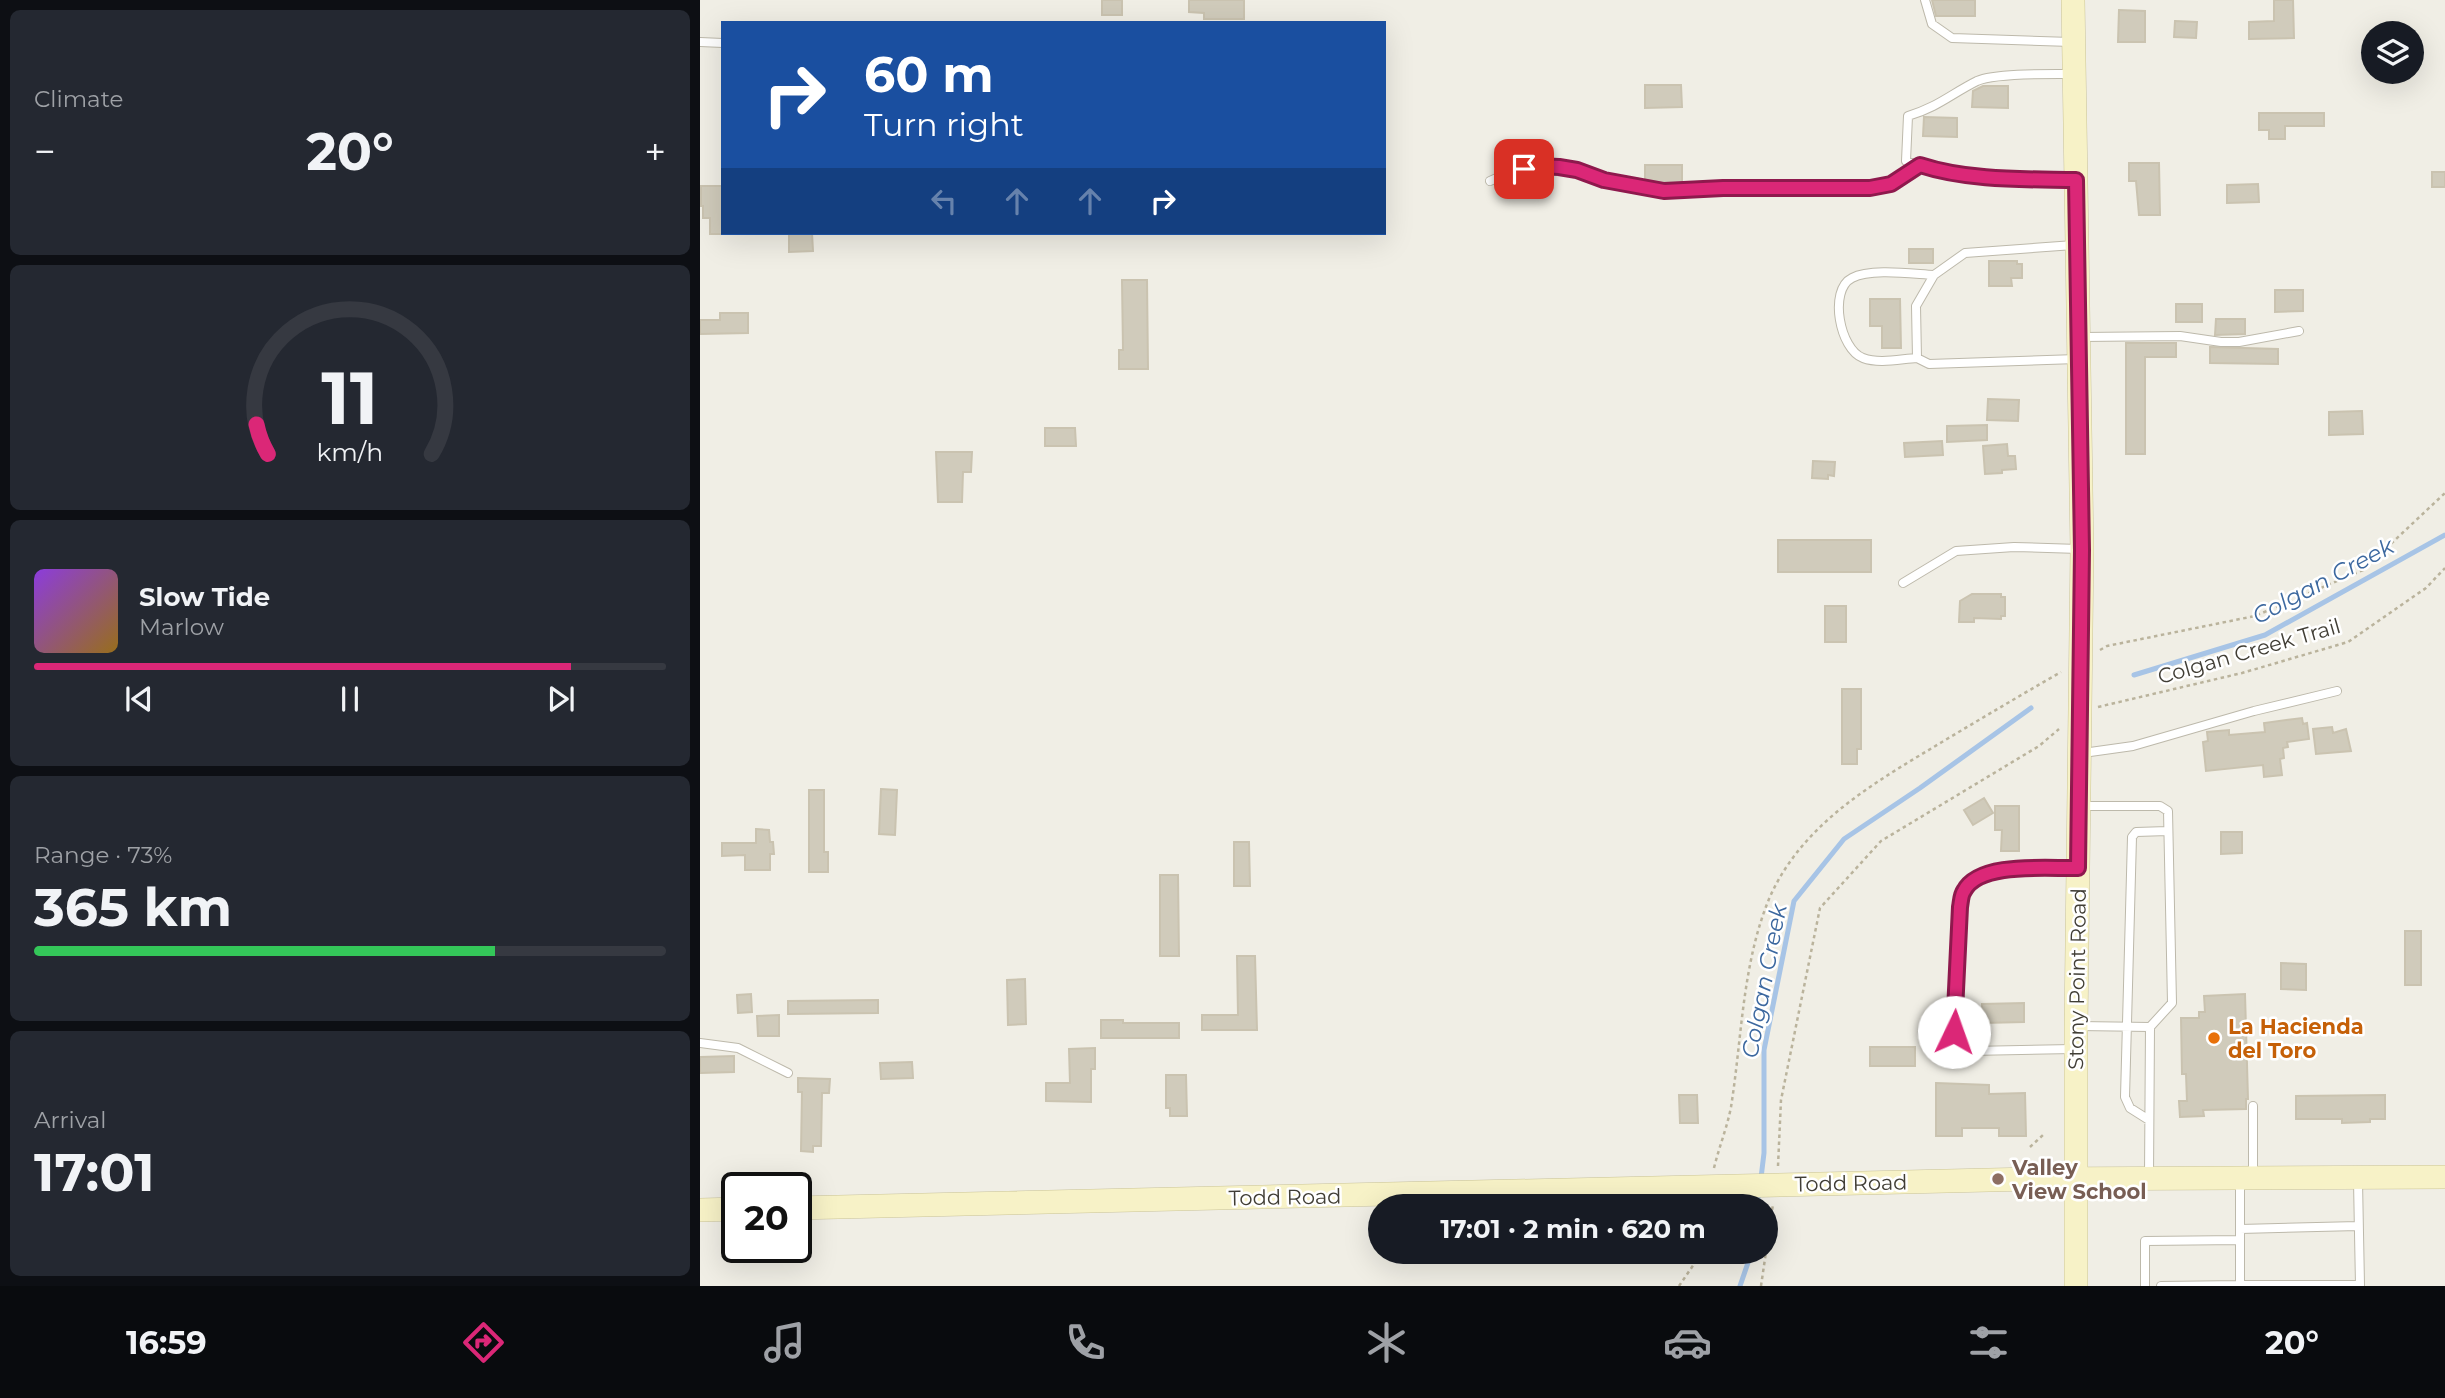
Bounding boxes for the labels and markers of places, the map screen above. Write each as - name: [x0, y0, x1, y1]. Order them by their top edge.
- pin: [1494, 139, 1554, 199]
- place label: La Hacienda del Toro: [2228, 1014, 2364, 1063]
- marker: La Hacienda del Toro: [2206, 1030, 2222, 1046]
- place label: Valley View School: [2011, 1155, 2147, 1204]
- marker: Valley View School: [1990, 1171, 2006, 1187]

